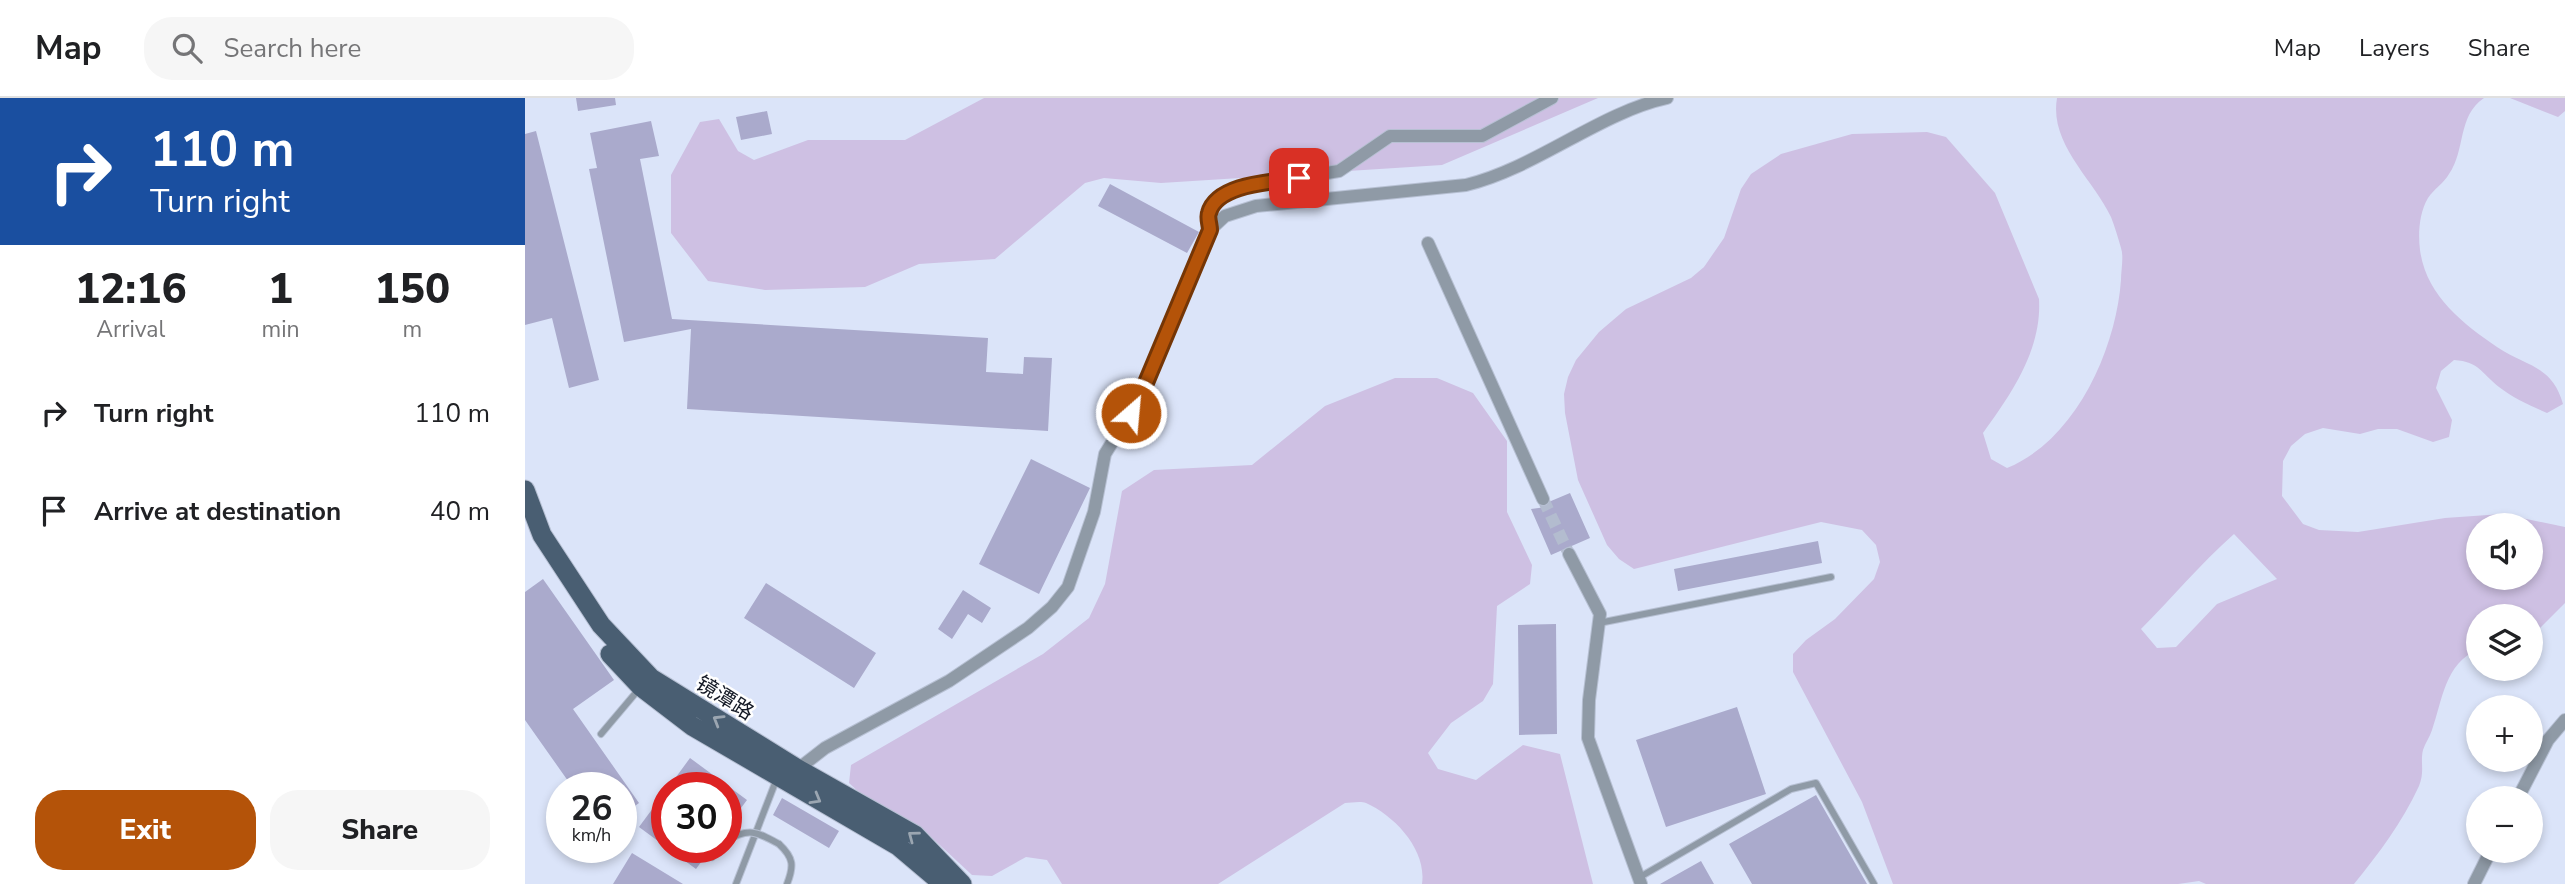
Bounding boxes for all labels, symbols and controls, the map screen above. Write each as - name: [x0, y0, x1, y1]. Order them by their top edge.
- search box: [144, 17, 634, 80]
- text: Map: [35, 26, 102, 71]
- icon: search: [168, 29, 206, 67]
- text: Search here: [224, 31, 361, 66]
- text: Map: [2274, 32, 2321, 64]
- text: Layers: [2359, 32, 2430, 64]
- text: Share: [2468, 32, 2530, 64]
- text: 110 m: [150, 116, 294, 183]
- icon: right: [35, 126, 126, 217]
- pin: [1269, 148, 1329, 208]
- icon: arrive: [1280, 159, 1318, 197]
- text: Turn right: [150, 180, 290, 223]
- text: 12:16: [75, 261, 187, 318]
- text: 1: [268, 261, 293, 318]
- text: 150: [375, 261, 450, 318]
- text: Arrival: [96, 314, 165, 345]
- text: min: [262, 314, 300, 345]
- text: m: [402, 314, 422, 345]
- position arrow: [1094, 376, 1168, 450]
- icon: right: [35, 394, 73, 432]
- text: Turn right: [94, 396, 213, 431]
- text: 110 m: [414, 396, 490, 431]
- icon: arrive: [35, 492, 73, 530]
- text: Arrive at destination: [94, 494, 341, 529]
- text: 40 m: [430, 494, 490, 529]
- map controls: [2466, 513, 2543, 863]
- button: sound: [2466, 513, 2543, 590]
- button: layers: [2466, 604, 2543, 681]
- street label: 镜潭路: [691, 669, 759, 727]
- button: +: [2466, 695, 2543, 772]
- one-way arrow: [712, 716, 725, 729]
- speed limit sign: 30: [651, 772, 742, 863]
- text: 26: [570, 785, 613, 832]
- button: −: [2466, 786, 2543, 863]
- button: Exit: [35, 790, 256, 870]
- button: Share: [270, 790, 490, 870]
- one-way arrow: [809, 791, 821, 804]
- text: km/h: [572, 823, 611, 847]
- one-way arrow: [909, 832, 921, 845]

